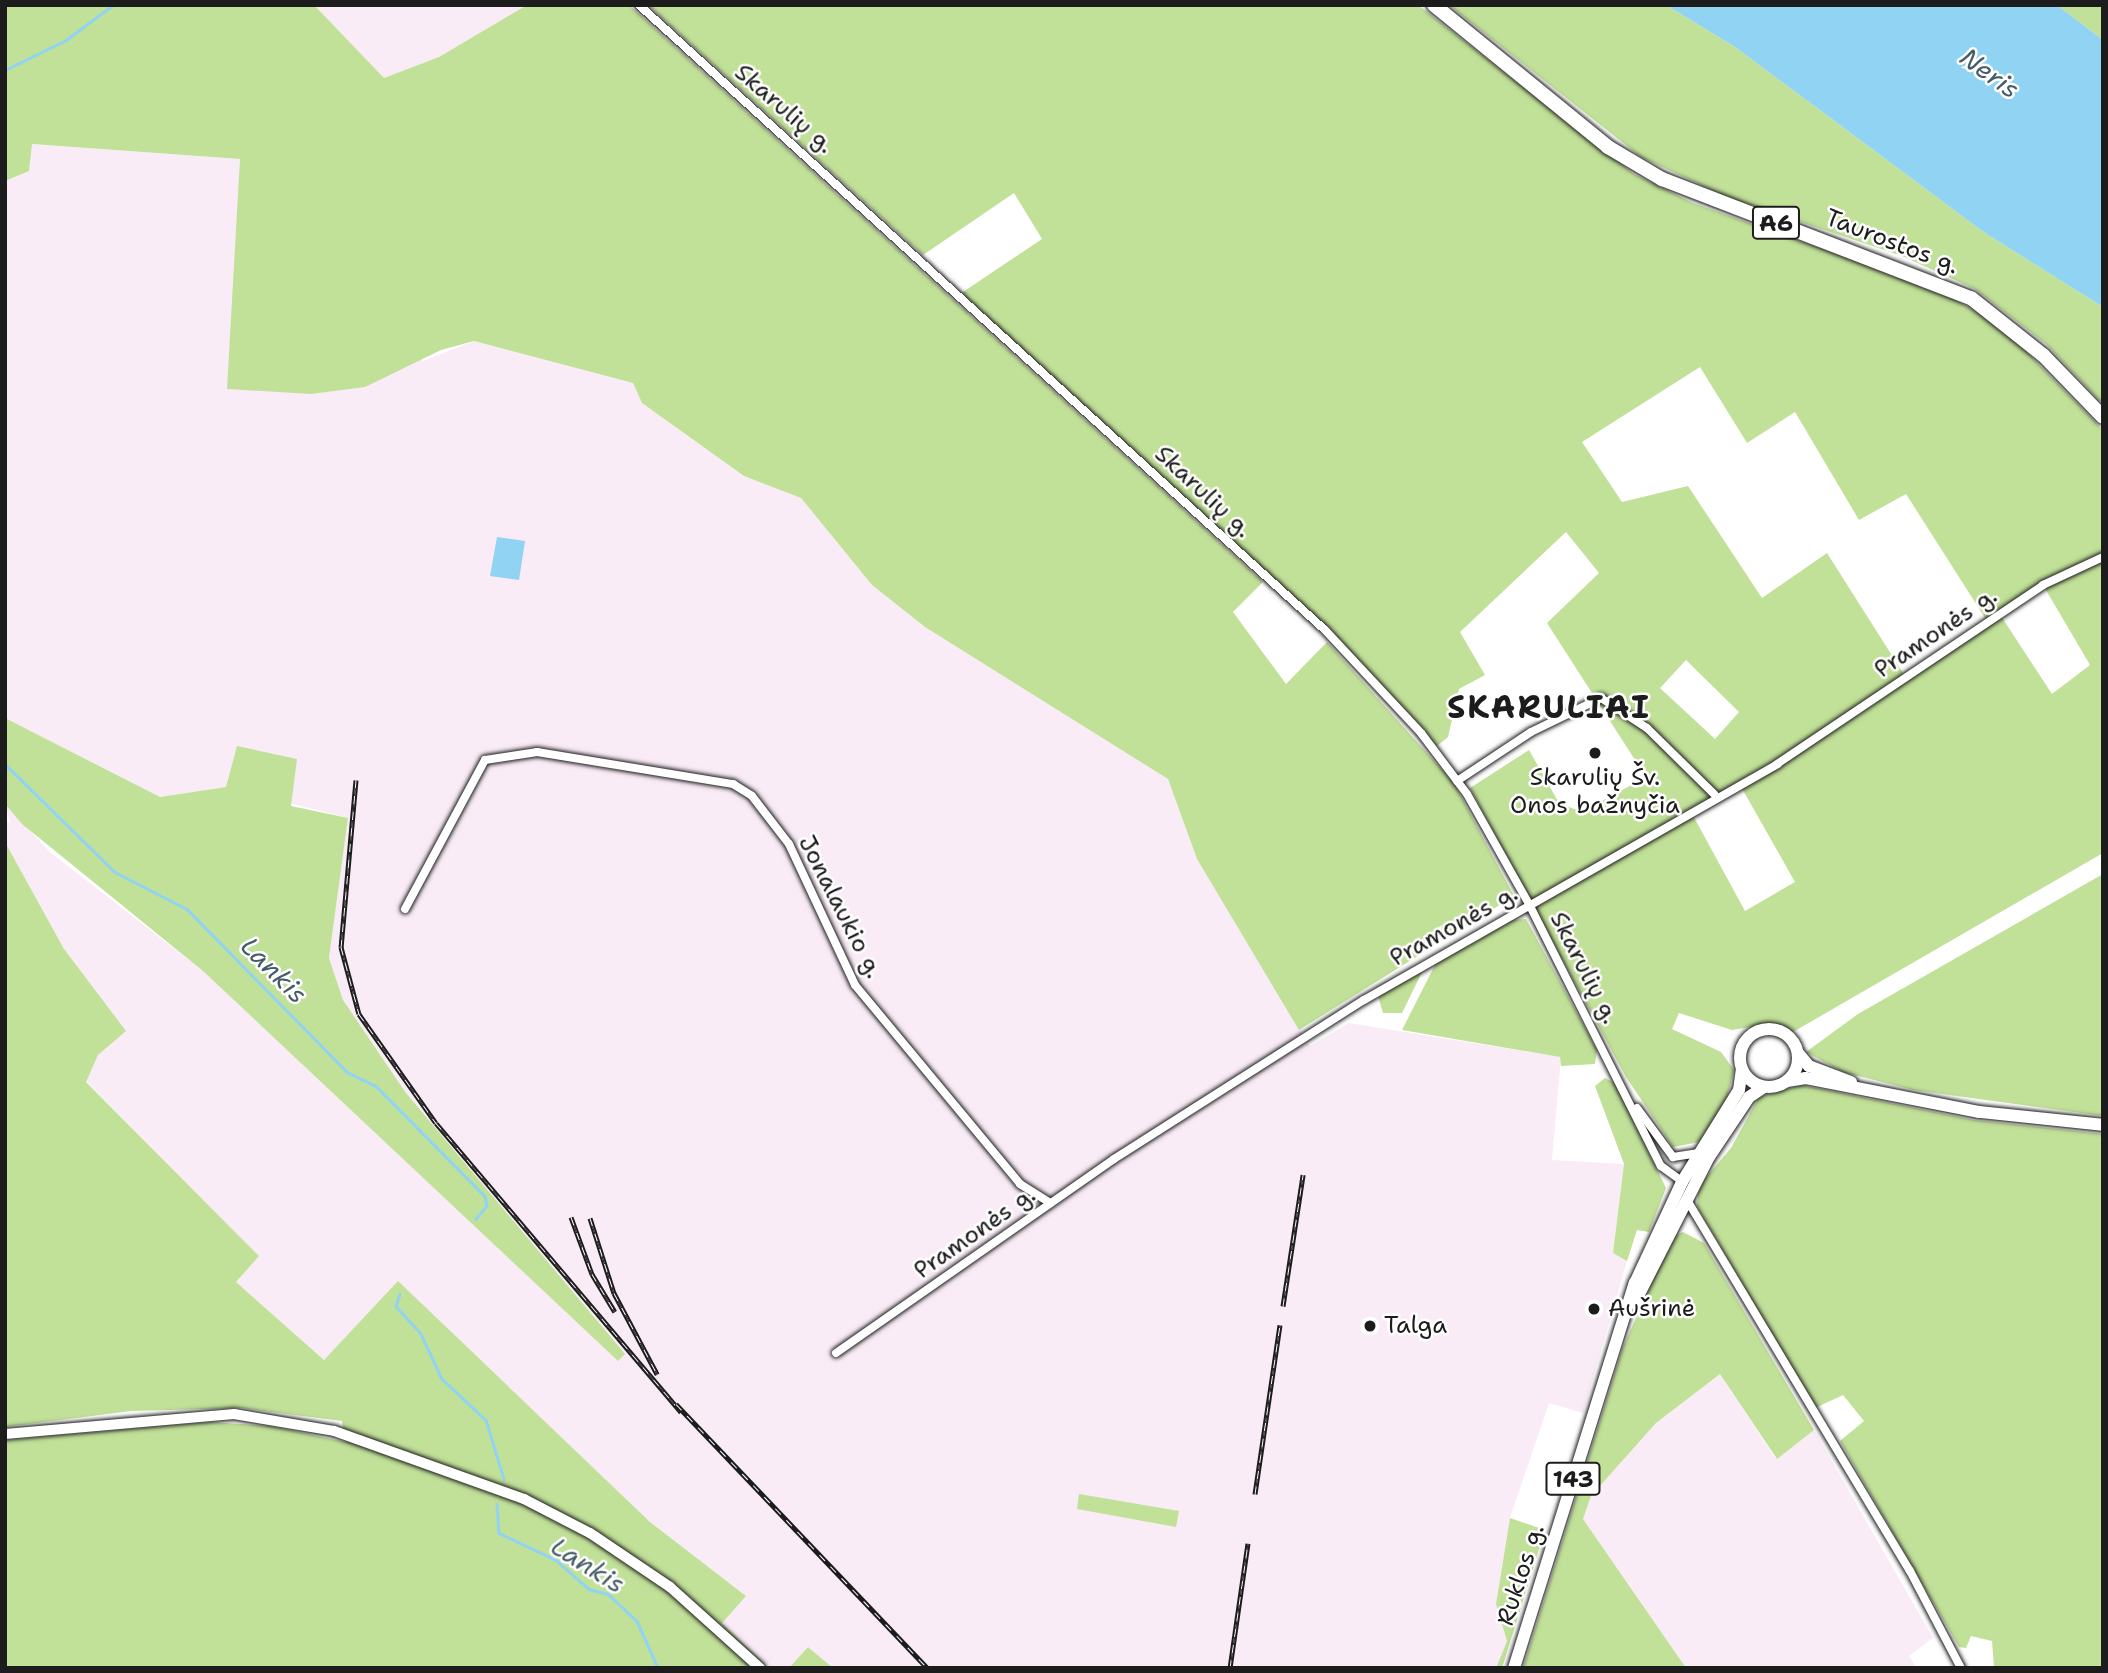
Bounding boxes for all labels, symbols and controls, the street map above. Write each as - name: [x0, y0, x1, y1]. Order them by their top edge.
- water label: Neris: [1954, 41, 2026, 105]
- street label: Skarulių g.: [729, 58, 839, 160]
- street label: Taurostos g.: [1821, 203, 1963, 281]
- road number: A6: [1752, 204, 1800, 243]
- street label: Skarulių g.: [1149, 440, 1257, 544]
- street label: Pramonės g.: [1869, 581, 2003, 685]
- district label: SKARULIAI: [1448, 688, 1650, 726]
- marker: Skarulių Šv. Onos bažnyčia: [1587, 745, 1603, 761]
- place label: Skarulių Šv. Onos bažnyčia: [1510, 764, 1680, 820]
- street label: Jonalaukio g.: [792, 831, 888, 983]
- street label: Pramonės g.: [1385, 879, 1523, 973]
- street label: Skarulių g.: [1544, 907, 1624, 1029]
- water label: Lankis: [234, 930, 314, 1010]
- street label: Pramonės g.: [909, 1181, 1041, 1285]
- place label: Aušrinė: [1608, 1295, 1695, 1323]
- marker: Aušrinė: [1586, 1301, 1602, 1317]
- place label: Talga: [1384, 1312, 1447, 1340]
- marker: Talga: [1362, 1318, 1378, 1334]
- road number: 143: [1545, 1460, 1601, 1498]
- street label: Ruklos g.: [1491, 1521, 1551, 1629]
- water label: Lankis: [545, 1530, 631, 1600]

